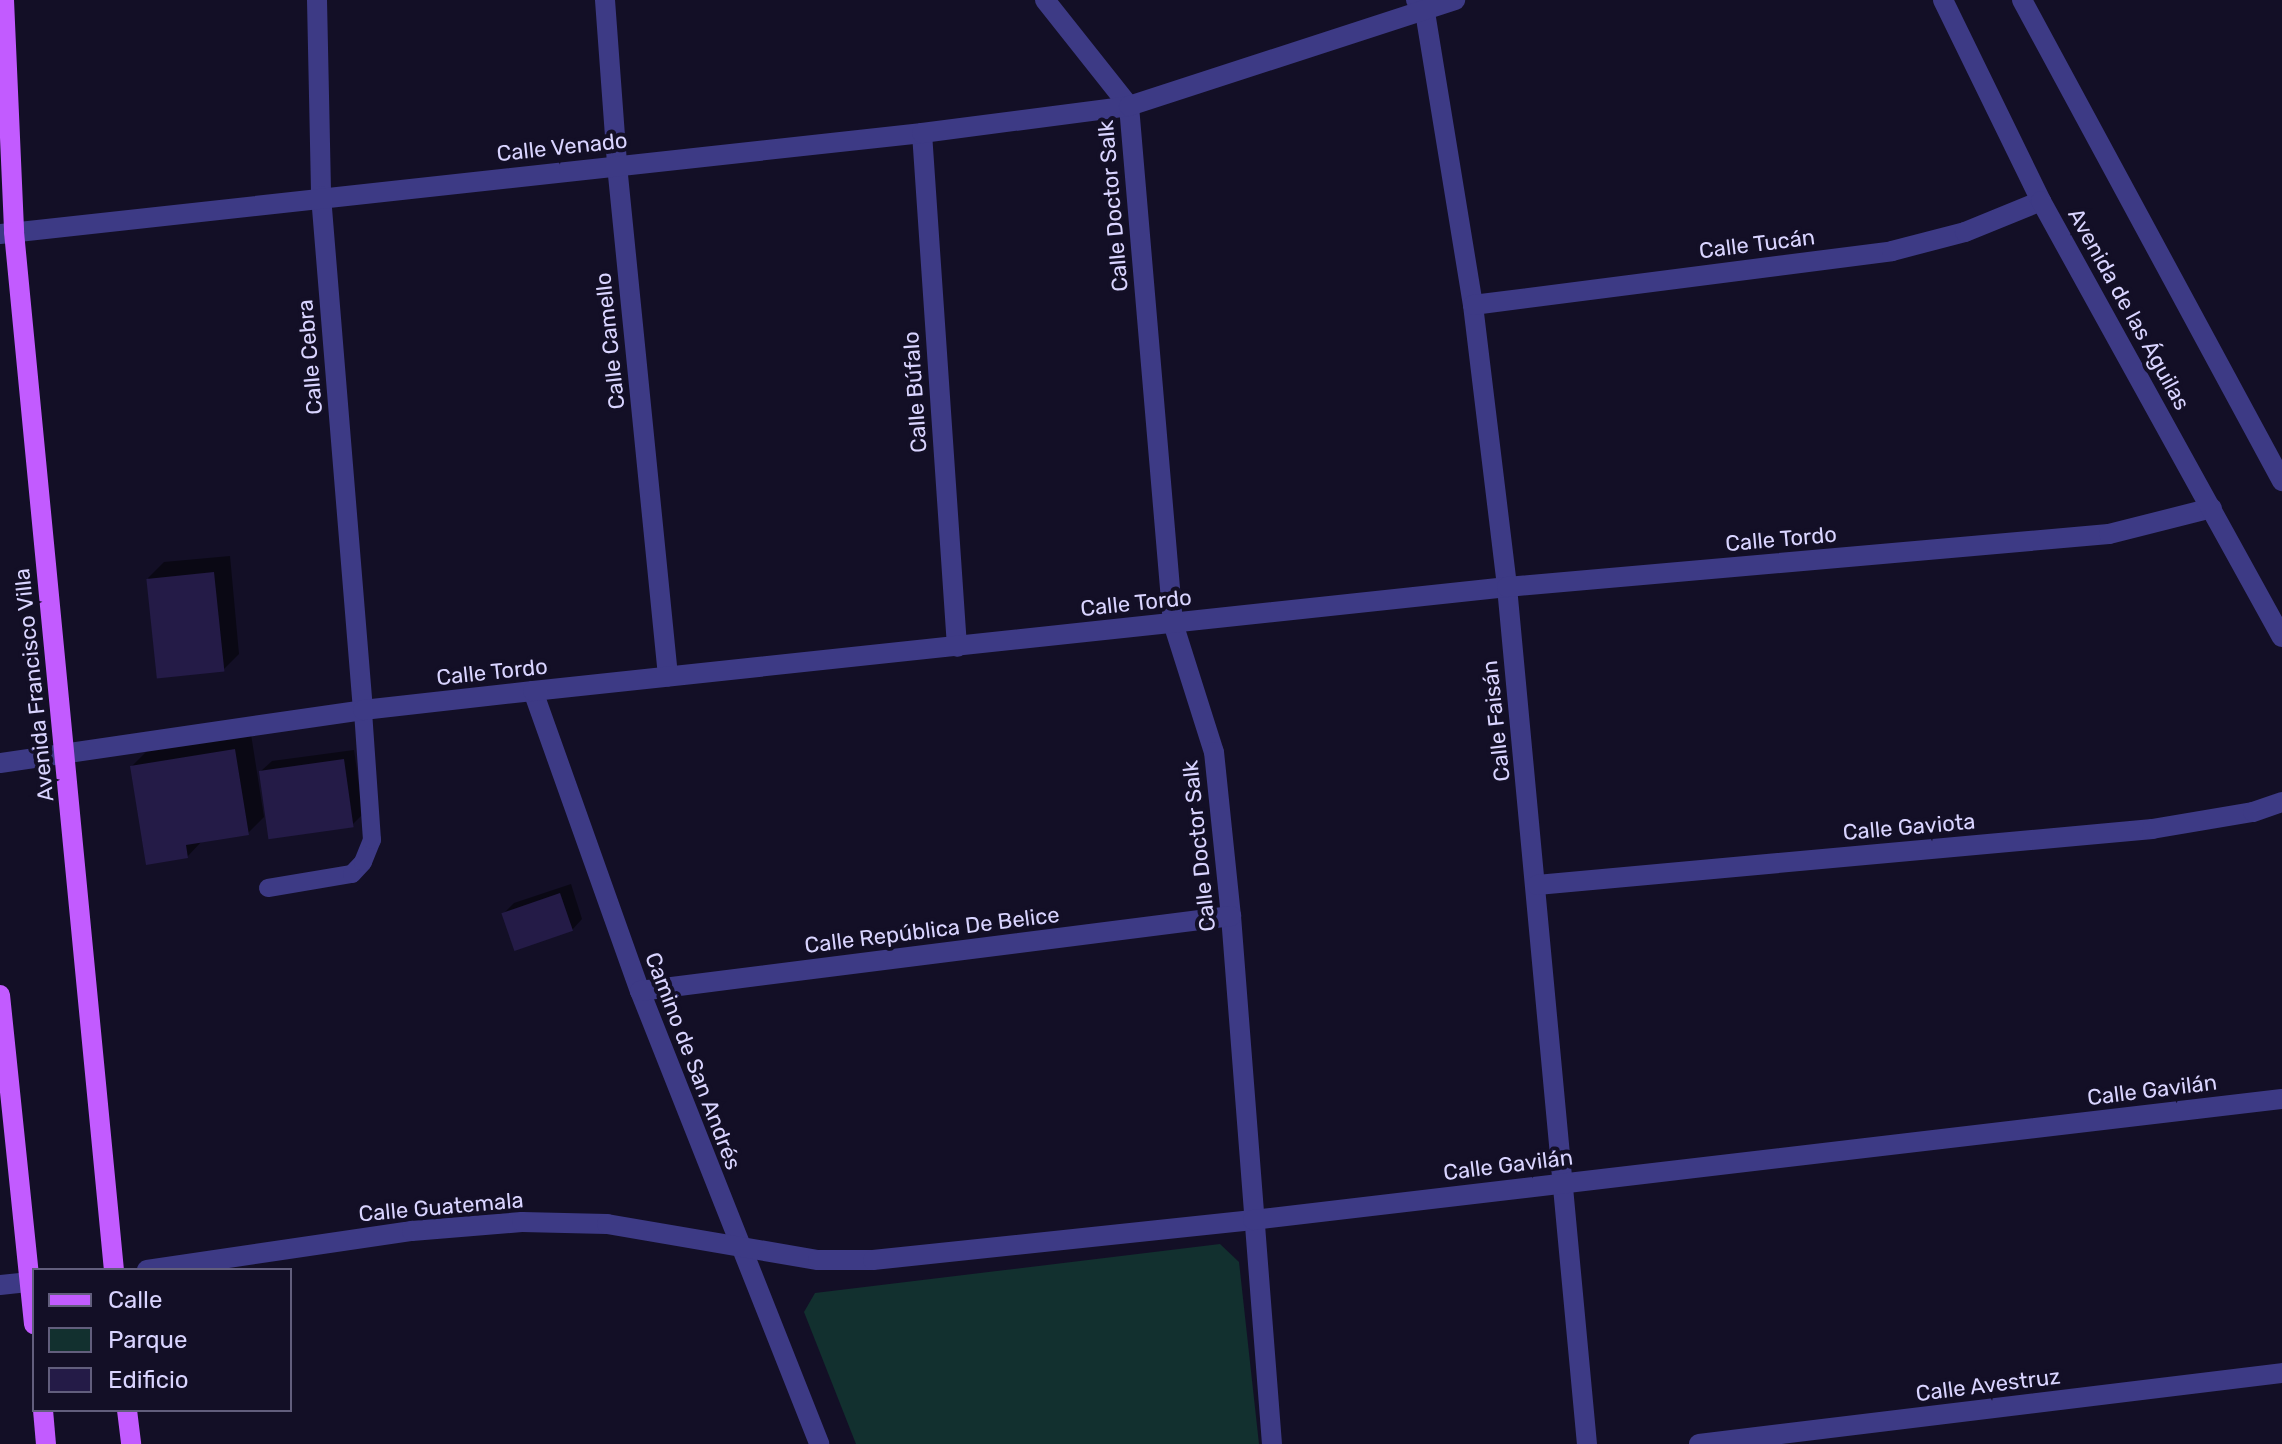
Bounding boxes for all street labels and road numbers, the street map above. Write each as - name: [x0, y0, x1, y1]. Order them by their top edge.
- street label: Calle Doctor Salk: [1092, 119, 1134, 293]
- street label: Calle Venado: [495, 127, 629, 167]
- street label: Avenida de las Águilas: [2062, 203, 2196, 415]
- street label: Calle Tucán: [1697, 224, 1817, 264]
- street label: Calle Camello: [590, 271, 630, 411]
- street label: Calle Cebra: [292, 298, 328, 416]
- street label: Calle Búfalo: [898, 330, 932, 454]
- street label: Calle Tordo: [1724, 521, 1838, 557]
- street label: Avenida Francisco Villa: [9, 567, 59, 803]
- street label: Calle Tordo: [1079, 584, 1193, 622]
- street label: Calle Tordo: [435, 653, 549, 691]
- street label: Calle Faisán: [1477, 659, 1515, 783]
- street label: Calle Doctor Salk: [1177, 759, 1221, 933]
- street label: Calle Gaviota: [1842, 808, 1976, 846]
- street label: Calle República De Belice: [803, 901, 1061, 959]
- street label: Camino de San Andrés: [639, 948, 747, 1174]
- street label: Calle Gavilán: [2086, 1069, 2218, 1111]
- street label: Calle Gavilán: [1442, 1144, 1574, 1186]
- street label: Calle Guatemala: [357, 1187, 525, 1227]
- street label: Calle Avestruz: [1914, 1363, 2062, 1407]

